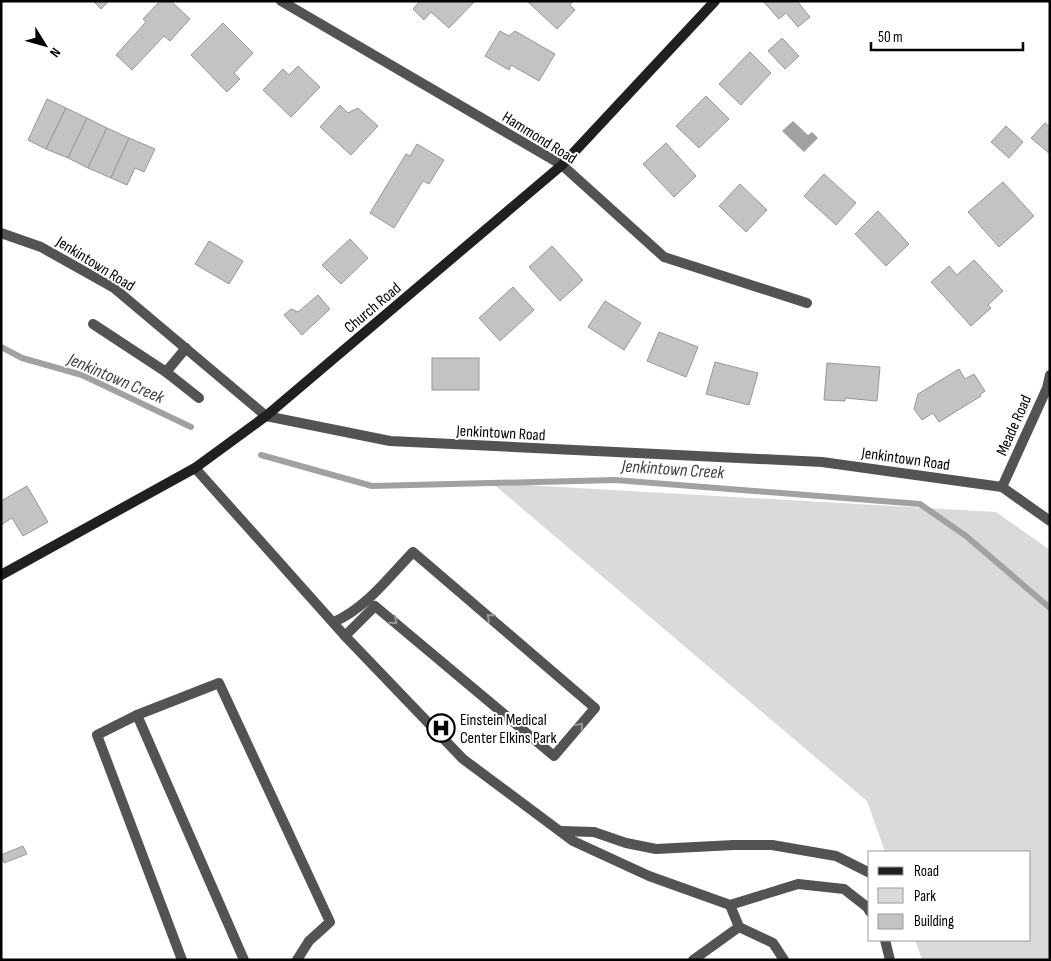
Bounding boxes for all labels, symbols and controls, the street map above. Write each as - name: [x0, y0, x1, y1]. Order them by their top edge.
- north arrow: [20, 20, 70, 70]
- scale bar: [871, 20, 1024, 52]
- text: 50 m: [878, 28, 903, 47]
- text: N: [46, 44, 64, 61]
- street label: Hammond Road: [498, 108, 580, 169]
- street label: Jenkintown Road: [52, 232, 138, 296]
- street label: Church Road: [341, 279, 405, 337]
- water label: Jenkintown Creek: [64, 348, 168, 409]
- street label: Meade Road: [993, 392, 1036, 459]
- street label: Jenkintown Road: [455, 422, 546, 445]
- street label: Jenkintown Road: [859, 444, 951, 475]
- water label: Jenkintown Creek: [620, 455, 726, 484]
- one-way arrow: [486, 614, 495, 623]
- one-way arrow: [388, 616, 397, 625]
- place label: Einstein Medical Center Elkins Park: [460, 711, 557, 748]
- hospital icon: Einstein Medical Center Elkins Park: [426, 713, 456, 743]
- one-way arrow: [574, 723, 583, 732]
- legend: [868, 851, 1031, 941]
- text: Road: [914, 862, 939, 881]
- text: Park: [914, 887, 936, 906]
- text: Building: [914, 912, 954, 931]

